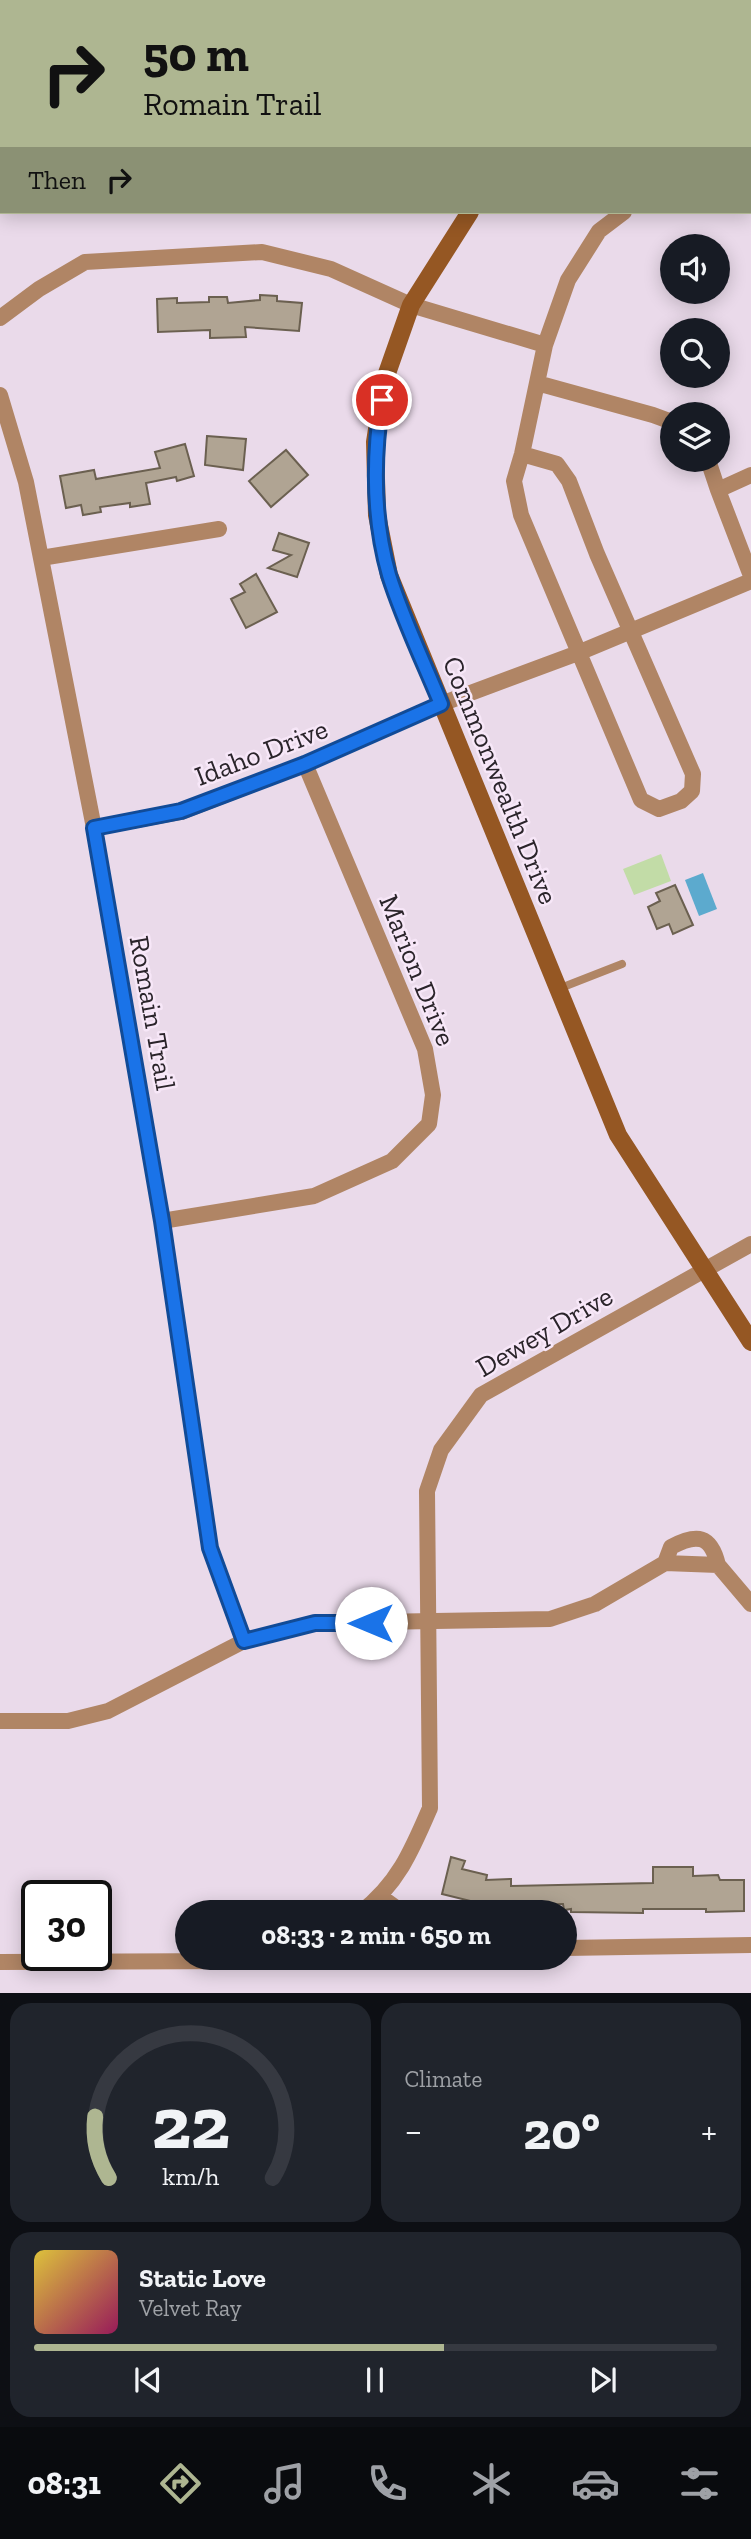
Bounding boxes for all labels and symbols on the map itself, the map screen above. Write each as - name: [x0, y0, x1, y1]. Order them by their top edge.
- pin: [352, 370, 412, 430]
- street label: Commonwealth Drive: [436, 652, 565, 909]
- street label: Idaho Drive: [190, 712, 332, 793]
- street label: Marion Drive: [372, 890, 463, 1051]
- street label: Romain Trail: [123, 933, 182, 1093]
- street label: Dewey Drive: [470, 1279, 618, 1384]
- position arrow: [334, 1586, 408, 1660]
- speed limit sign: 30: [21, 1880, 112, 1971]

